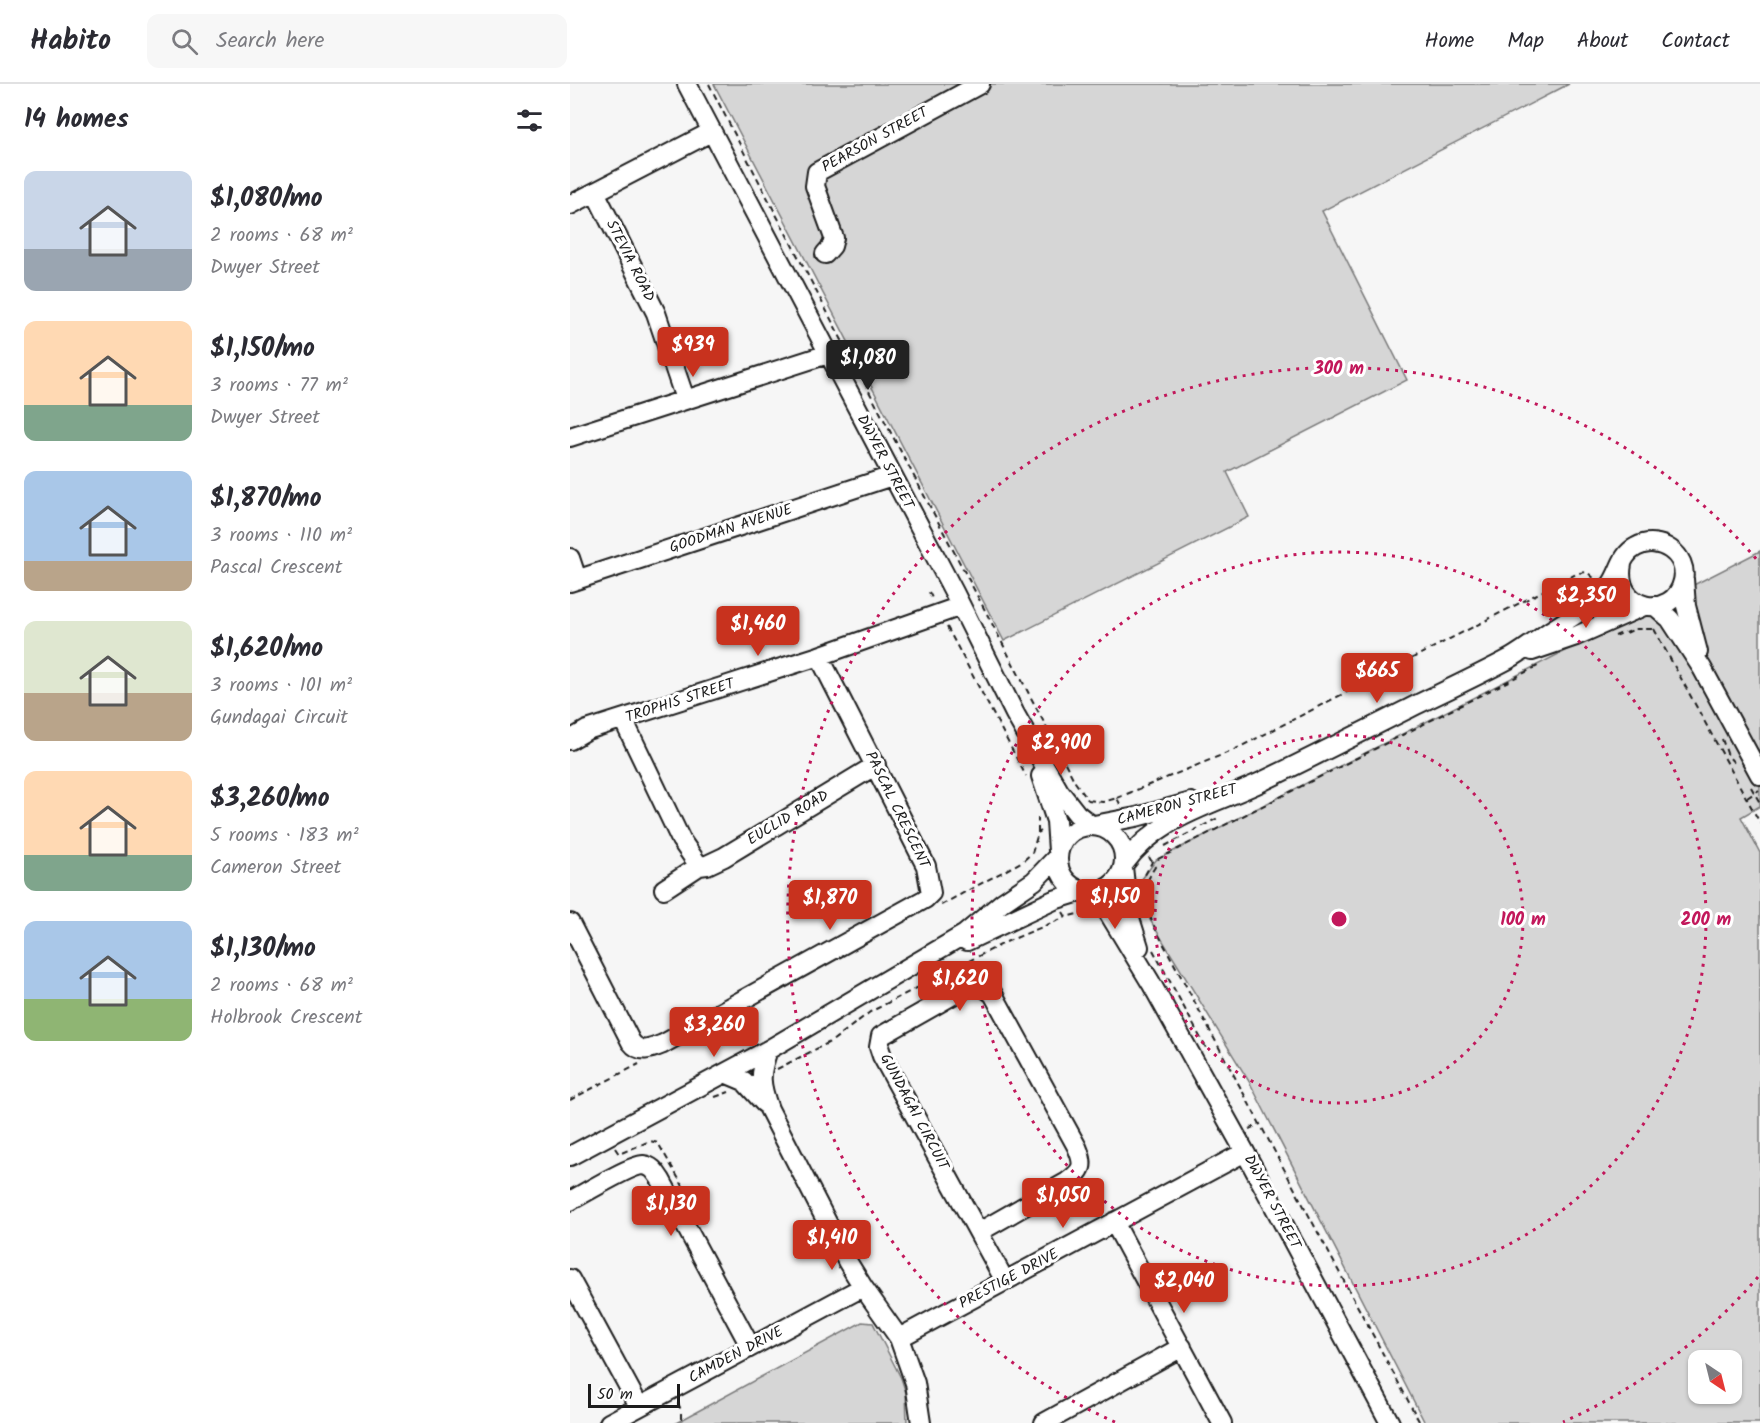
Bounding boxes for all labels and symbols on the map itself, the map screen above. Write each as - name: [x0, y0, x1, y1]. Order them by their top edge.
- street label: PEARSON STREET: [817, 100, 934, 179]
- street label: STEVIA ROAD: [599, 216, 661, 307]
- pin: $939: [657, 327, 729, 378]
- pin: $1,080: [819, 340, 917, 391]
- text: 300 m: [1313, 355, 1364, 384]
- street label: DWYER STREET: [850, 410, 921, 515]
- street label: GOODMAN AVENUE: [666, 497, 797, 560]
- pin: $2,350: [1537, 578, 1635, 629]
- pin: $1,460: [709, 606, 807, 657]
- pin: $665: [1341, 653, 1413, 704]
- street label: TROPHIS STREET: [622, 671, 739, 730]
- pin: $2,900: [1012, 725, 1110, 776]
- street label: PASCAL CRESCENT: [858, 747, 937, 875]
- street label: CAMERON STREET: [1114, 777, 1241, 833]
- street label: EUCLID ROAD: [742, 784, 834, 852]
- pin: $1,150: [1066, 879, 1164, 930]
- pin: $1,870: [781, 880, 879, 931]
- text: 100 m: [1500, 906, 1546, 935]
- text: 200 m: [1681, 906, 1732, 935]
- centre of rings: [1329, 909, 1349, 929]
- pin: $1,620: [911, 961, 1009, 1012]
- pin: $3,260: [665, 1007, 763, 1058]
- street label: GUNDAGAI CIRCUIT: [873, 1049, 956, 1176]
- street label: DWYER STREET: [1237, 1150, 1308, 1255]
- pin: $1,050: [1014, 1178, 1112, 1229]
- pin: $1,130: [622, 1186, 720, 1237]
- pin: $1,410: [783, 1220, 881, 1271]
- street label: PRESTIGE DRIVE: [955, 1242, 1064, 1315]
- pin: $2,040: [1135, 1263, 1233, 1314]
- street label: CAMDEN DRIVE: [684, 1319, 789, 1390]
- north arrow: [1688, 1350, 1742, 1404]
- scale bar: [588, 1381, 680, 1408]

